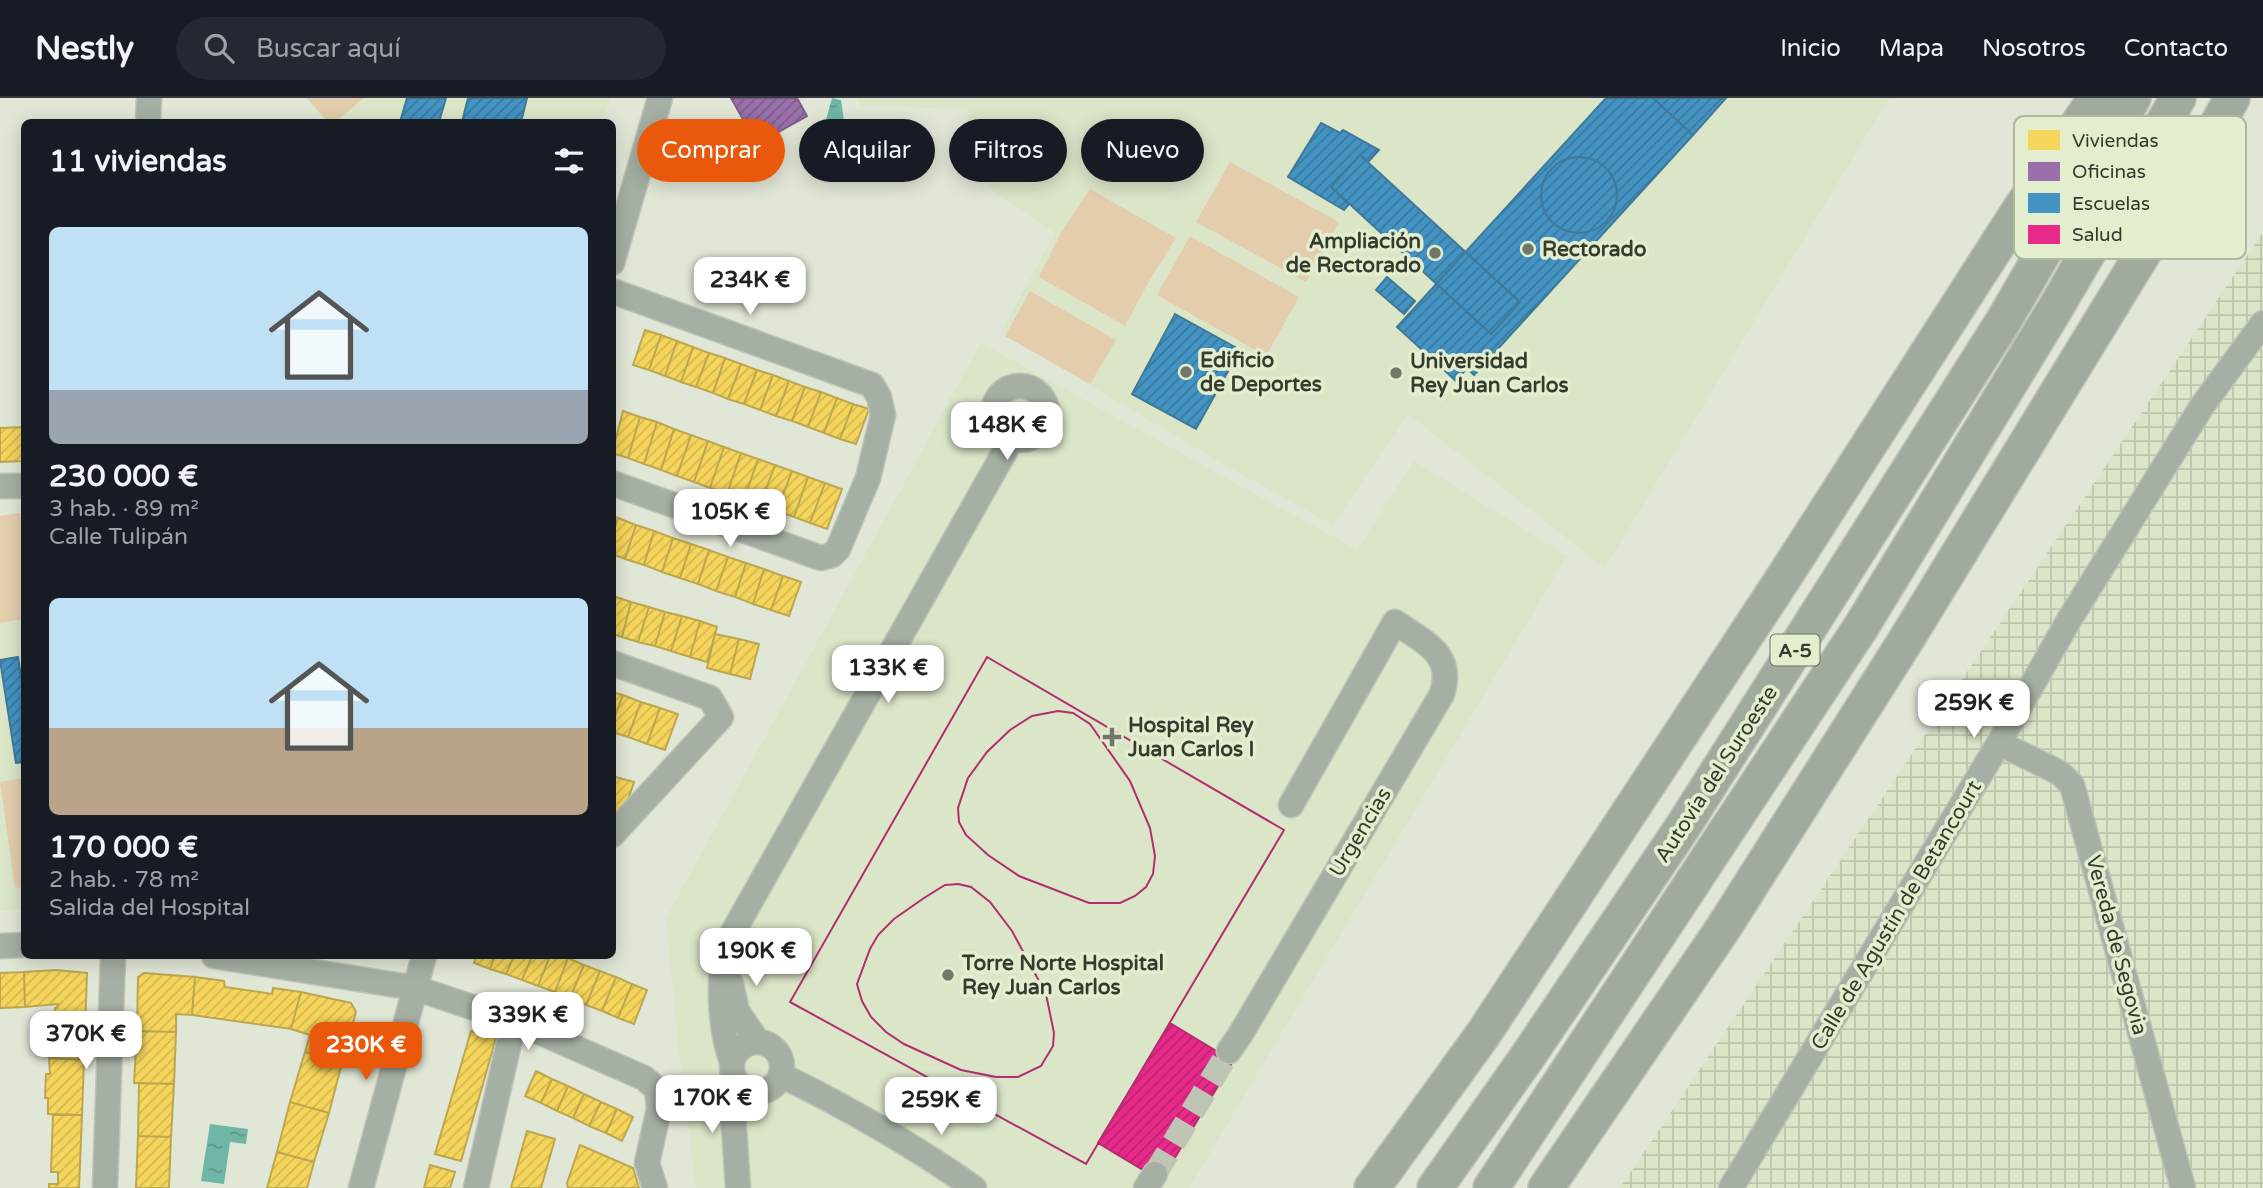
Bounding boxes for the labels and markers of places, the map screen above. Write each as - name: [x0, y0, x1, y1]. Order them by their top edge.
- place label: Ampliación de Rectorado: [1286, 229, 1421, 278]
- place label: Rectorado: [1542, 237, 1647, 262]
- marker: Rectorado: [1520, 241, 1536, 257]
- marker: Ampliación de Rectorado: [1427, 245, 1443, 261]
- pin: 234K €: [693, 258, 807, 317]
- place label: Edificio de Deportes: [1200, 348, 1322, 397]
- place label: Universidad Rey Juan Carlos: [1410, 349, 1569, 398]
- marker: Edificio de Deportes: [1178, 364, 1194, 380]
- marker: Universidad Rey Juan Carlos: [1388, 365, 1404, 381]
- pin: 148K €: [950, 402, 1064, 462]
- pin: 105K €: [673, 490, 787, 549]
- pin: 133K €: [831, 646, 945, 705]
- pin: 259K €: [1917, 680, 2031, 740]
- place label: Hospital Rey Juan Carlos I: [1127, 713, 1255, 762]
- marker: Hospital Rey Juan Carlos I: [1102, 727, 1122, 747]
- pin: 190K €: [699, 928, 813, 988]
- place label: Torre Norte Hospital Rey Juan Carlos: [961, 951, 1164, 1000]
- marker: Torre Norte Hospital Rey Juan Carlos: [940, 967, 956, 983]
- pin: 339K €: [471, 992, 585, 1052]
- pin: 370K €: [29, 1012, 143, 1071]
- pin: 230K €: [309, 1023, 423, 1082]
- pin: 170K €: [655, 1076, 769, 1135]
- pin: 259K €: [884, 1077, 998, 1137]

